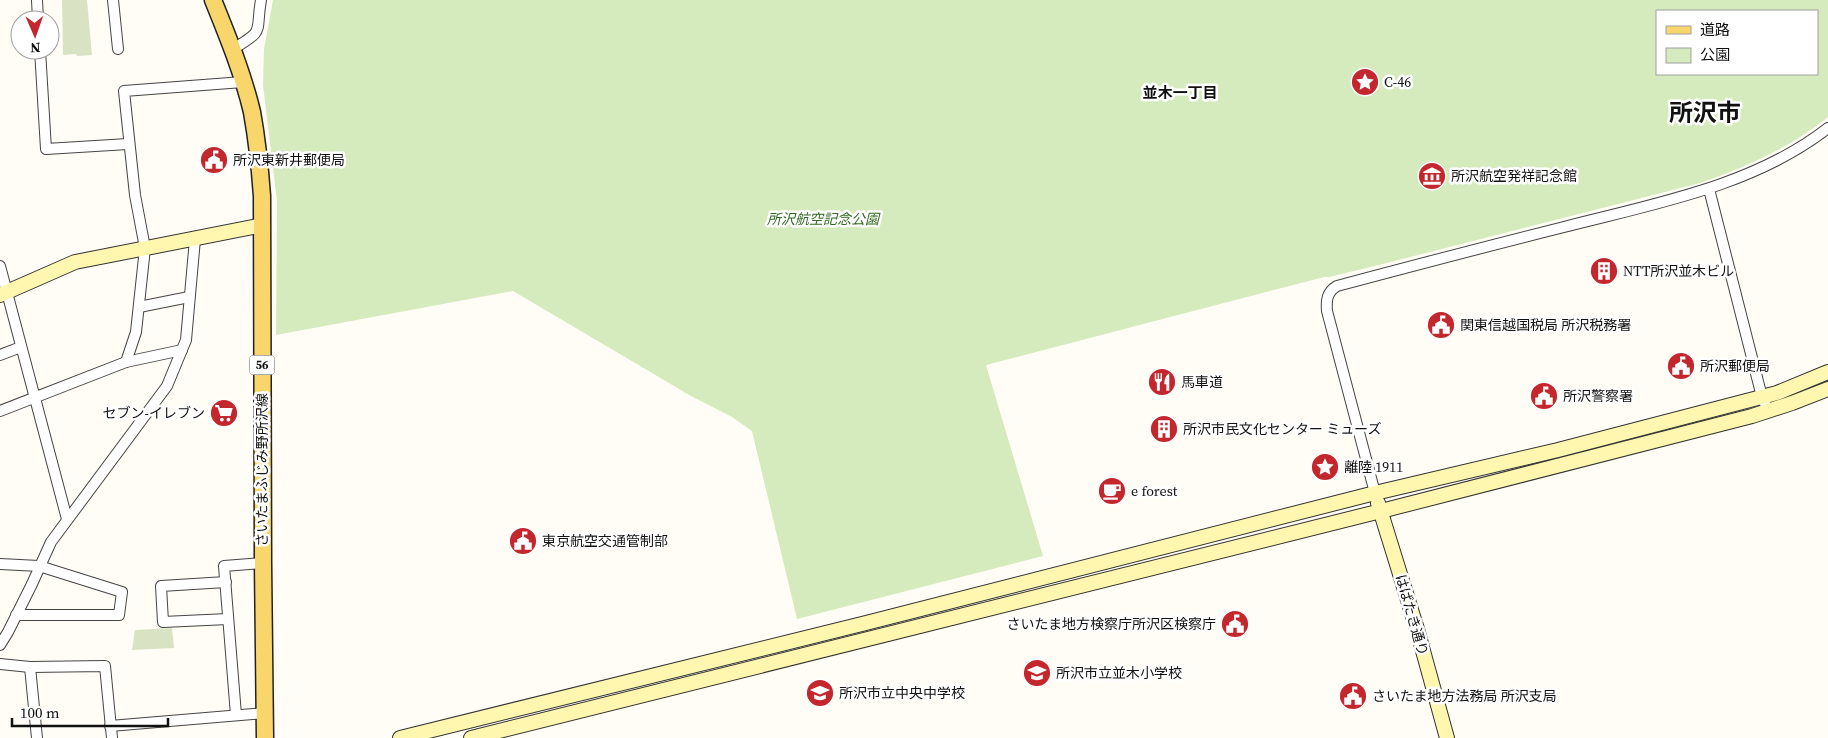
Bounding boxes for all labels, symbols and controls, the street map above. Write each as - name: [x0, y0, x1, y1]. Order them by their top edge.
- north arrow: [10, 10, 60, 60]
- legend: [1656, 10, 1818, 75]
- text: 道路: [1700, 19, 1730, 40]
- text: N: [30, 38, 41, 58]
- text: 公園: [1700, 44, 1730, 65]
- place icon: C-46: [1350, 67, 1380, 97]
- place label: C-46: [1384, 72, 1411, 92]
- district label: 並木一丁目: [1142, 82, 1218, 103]
- district label: 所沢市: [1669, 96, 1741, 129]
- public building icon: 所沢東新井郵便局: [199, 145, 229, 175]
- place label: 所沢東新井郵便局: [233, 150, 345, 170]
- museum icon: 所沢航空発祥記念館: [1417, 161, 1447, 191]
- place label: 所沢航空発祥記念館: [1451, 166, 1577, 186]
- park label: 所沢航空記念公園: [767, 209, 881, 229]
- building icon: NTT所沢並木ビル: [1589, 256, 1619, 286]
- place label: NTT所沢並木ビル: [1623, 261, 1734, 281]
- public building icon: 関東信越国税局 所沢税務署: [1426, 310, 1456, 340]
- place label: 関東信越国税局 所沢税務署: [1460, 315, 1631, 335]
- public building icon: 所沢郵便局: [1666, 351, 1696, 381]
- road number: 56: [250, 356, 274, 374]
- place label: 所沢郵便局: [1700, 356, 1770, 376]
- restaurant icon: 馬車道: [1147, 367, 1177, 397]
- place label: 馬車道: [1181, 372, 1223, 392]
- public building icon: 所沢警察署: [1529, 381, 1559, 411]
- place label: 所沢警察署: [1563, 386, 1633, 406]
- street label: さいたまふじみ野所沢線: [252, 393, 272, 547]
- supermarket icon: セブン-イレブン: [209, 398, 239, 428]
- place label: セブン-イレブン: [103, 403, 205, 423]
- building icon: 所沢市民文化センター ミューズ: [1149, 414, 1179, 444]
- place label: 所沢市民文化センター ミューズ: [1183, 419, 1382, 439]
- place icon: 離陸 1911: [1310, 452, 1340, 482]
- place label: 離陸 1911: [1344, 457, 1403, 477]
- cafe icon: e forest: [1097, 476, 1127, 506]
- place label: e forest: [1131, 481, 1178, 501]
- public building icon: 東京航空交通管制部: [508, 526, 538, 556]
- place label: 東京航空交通管制部: [542, 531, 668, 551]
- street label: はばたき通り: [1391, 572, 1433, 658]
- public building icon: さいたま地方検察庁所沢区検察庁: [1220, 609, 1250, 639]
- place label: さいたま地方検察庁所沢区検察庁: [1006, 614, 1216, 634]
- school or university icon: 所沢市立並木小学校: [1022, 658, 1052, 688]
- place label: 所沢市立並木小学校: [1056, 663, 1182, 683]
- school or university icon: 所沢市立中央中学校: [805, 678, 835, 708]
- public building icon: さいたま地方法務局 所沢支局: [1338, 681, 1368, 711]
- place label: 所沢市立中央中学校: [839, 683, 965, 703]
- place label: さいたま地方法務局 所沢支局: [1372, 686, 1557, 706]
- scale bar: [12, 696, 169, 728]
- text: 100 m: [20, 702, 60, 723]

